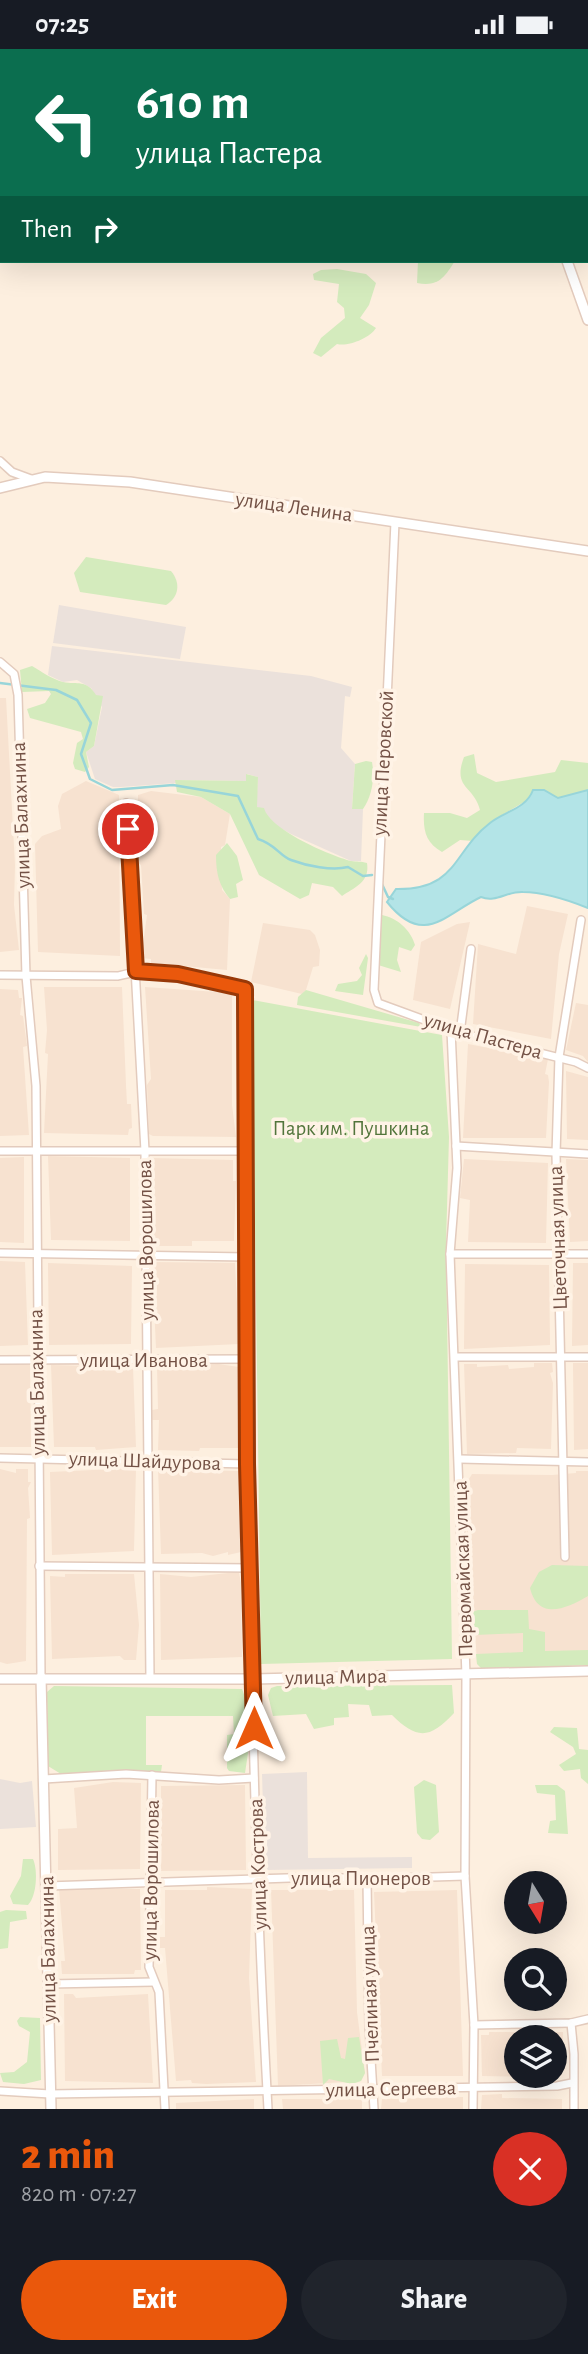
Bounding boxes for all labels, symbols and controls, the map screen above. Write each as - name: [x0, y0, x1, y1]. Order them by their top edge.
- text: 07:25: [35, 11, 89, 37]
- icon: left: [21, 77, 112, 168]
- text: 610 m: [136, 79, 250, 128]
- text: улица Пастера: [136, 137, 322, 169]
- icon: right: [86, 210, 124, 248]
- text: Then: [21, 216, 72, 242]
- street label: улица Ленина: [233, 488, 354, 526]
- street label: улица Перовской: [369, 690, 397, 837]
- street label: улица Балахнина: [8, 741, 34, 890]
- pin: [98, 799, 158, 859]
- icon: arrive: [109, 810, 147, 848]
- street label: улица Пастера: [420, 1009, 545, 1063]
- park label: Парк им. Пушкина: [272, 1118, 430, 1139]
- street label: улица Ворошилова: [134, 1159, 158, 1322]
- street label: Цветочная улица: [545, 1165, 571, 1311]
- street label: улица Балахнина: [25, 1308, 49, 1456]
- street label: улица Иванова: [79, 1350, 208, 1371]
- street label: улица Шайдурова: [67, 1448, 222, 1474]
- street label: Первомайская улица: [449, 1480, 477, 1658]
- street label: улица Мира: [284, 1666, 388, 1688]
- position arrow: [217, 1691, 291, 1765]
- street label: улица Кострова: [245, 1798, 271, 1931]
- street label: улица Ворошилова: [139, 1799, 163, 1962]
- street label: улица Пионеров: [290, 1868, 431, 1889]
- north arrow: [504, 1871, 567, 1934]
- map controls: [504, 1871, 567, 2088]
- street label: улица Балахнина: [36, 1875, 60, 2023]
- street label: Пчелиная улица: [357, 1925, 383, 2063]
- button: search: [504, 1948, 567, 2011]
- button: layers: [504, 2025, 567, 2088]
- street label: улица Сергеева: [325, 2077, 457, 2101]
- button: close: [493, 2132, 567, 2206]
- text: 2 min: [21, 2134, 115, 2176]
- text: 820 m · 07:27: [21, 2183, 137, 2206]
- button: Exit: [21, 2260, 287, 2340]
- button: Share: [301, 2260, 567, 2340]

